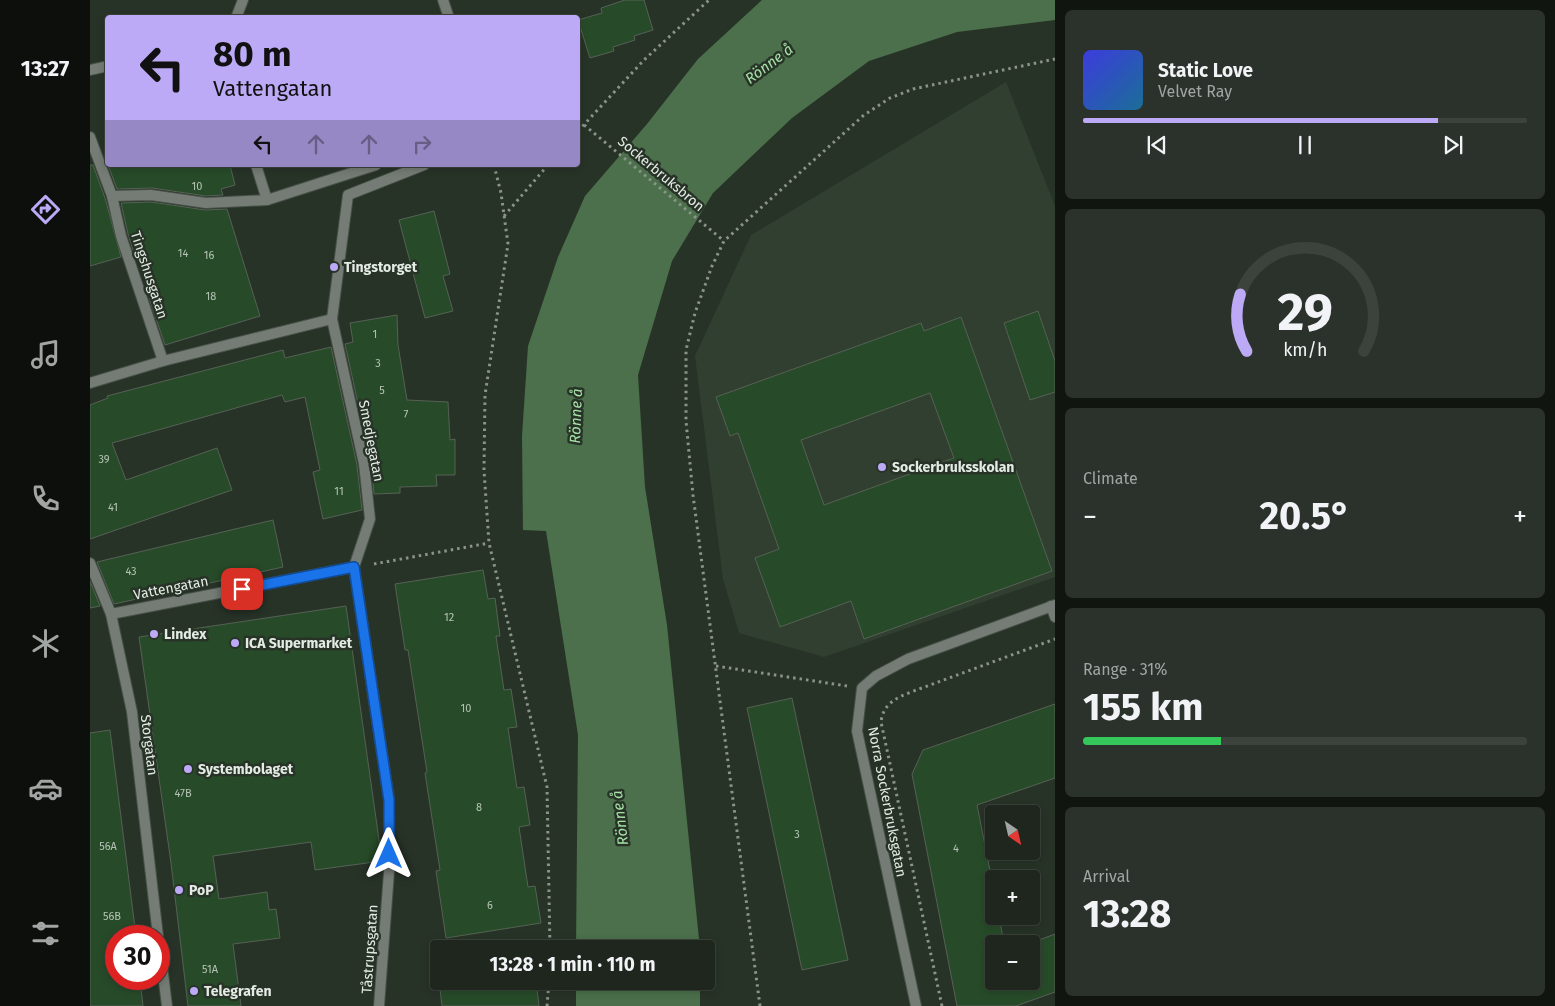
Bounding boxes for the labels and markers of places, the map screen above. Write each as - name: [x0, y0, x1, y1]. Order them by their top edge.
- place label: Tingstorget: [344, 259, 418, 276]
- marker: Tingstorget: [328, 261, 340, 273]
- place label: Sockerbruksskolan: [892, 459, 1014, 476]
- marker: Sockerbruksskolan: [876, 461, 888, 473]
- pin: [221, 568, 263, 610]
- place label: Lindex: [164, 626, 207, 643]
- marker: Lindex: [148, 628, 160, 640]
- place label: ICA Supermarket: [245, 635, 353, 652]
- marker: ICA Supermarket: [229, 637, 241, 649]
- place label: Systembolaget: [198, 761, 294, 778]
- marker: Systembolaget: [182, 763, 194, 775]
- place label: PoP: [189, 882, 214, 899]
- marker: PoP: [173, 884, 185, 896]
- place label: Telegrafen: [204, 983, 272, 1000]
- marker: Telegrafen: [188, 985, 200, 997]

